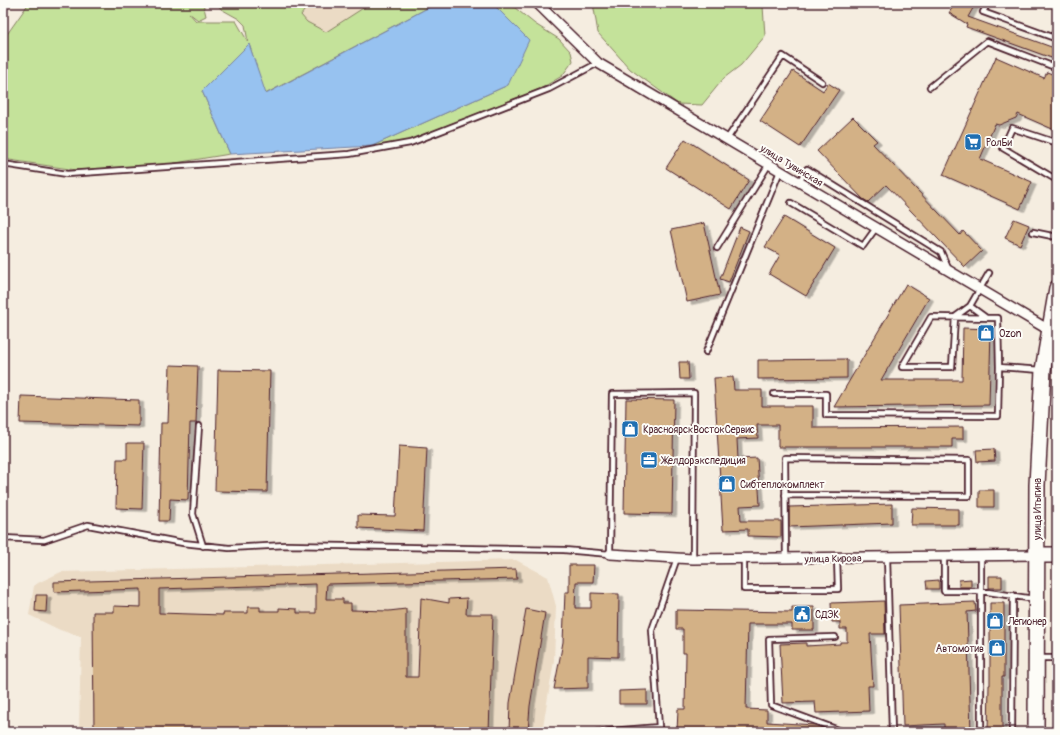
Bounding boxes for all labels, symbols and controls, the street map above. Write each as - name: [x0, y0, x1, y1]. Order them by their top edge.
- supermarket icon: РолБи: [963, 132, 983, 152]
- place label: РолБи: [986, 137, 1013, 149]
- street label: улица Тувинская: [757, 142, 825, 189]
- shop icon: Ozon: [976, 323, 996, 343]
- place label: Ozon: [999, 328, 1022, 340]
- shop icon: КрасноярскВостокСервис: [620, 419, 640, 439]
- place label: КрасноярскВостокСервис: [643, 424, 755, 436]
- office icon: Желдорэкспедиция: [639, 450, 659, 470]
- place label: Желдорэкспедиция: [660, 455, 746, 467]
- shop icon: Сибтеплокомплект: [717, 474, 737, 494]
- street label: улица Итыгина: [1032, 478, 1044, 541]
- place label: Сибтеплокомплект: [740, 479, 825, 491]
- street label: улица Кирова: [803, 552, 862, 566]
- public building icon: СДЭК: [792, 604, 812, 624]
- place label: СДЭК: [815, 609, 839, 621]
- shop icon: Легионер: [985, 611, 1005, 631]
- place label: Легионер: [1007, 616, 1047, 628]
- shop icon: Автомотив: [987, 638, 1007, 658]
- place label: Автомотив: [936, 643, 984, 655]

